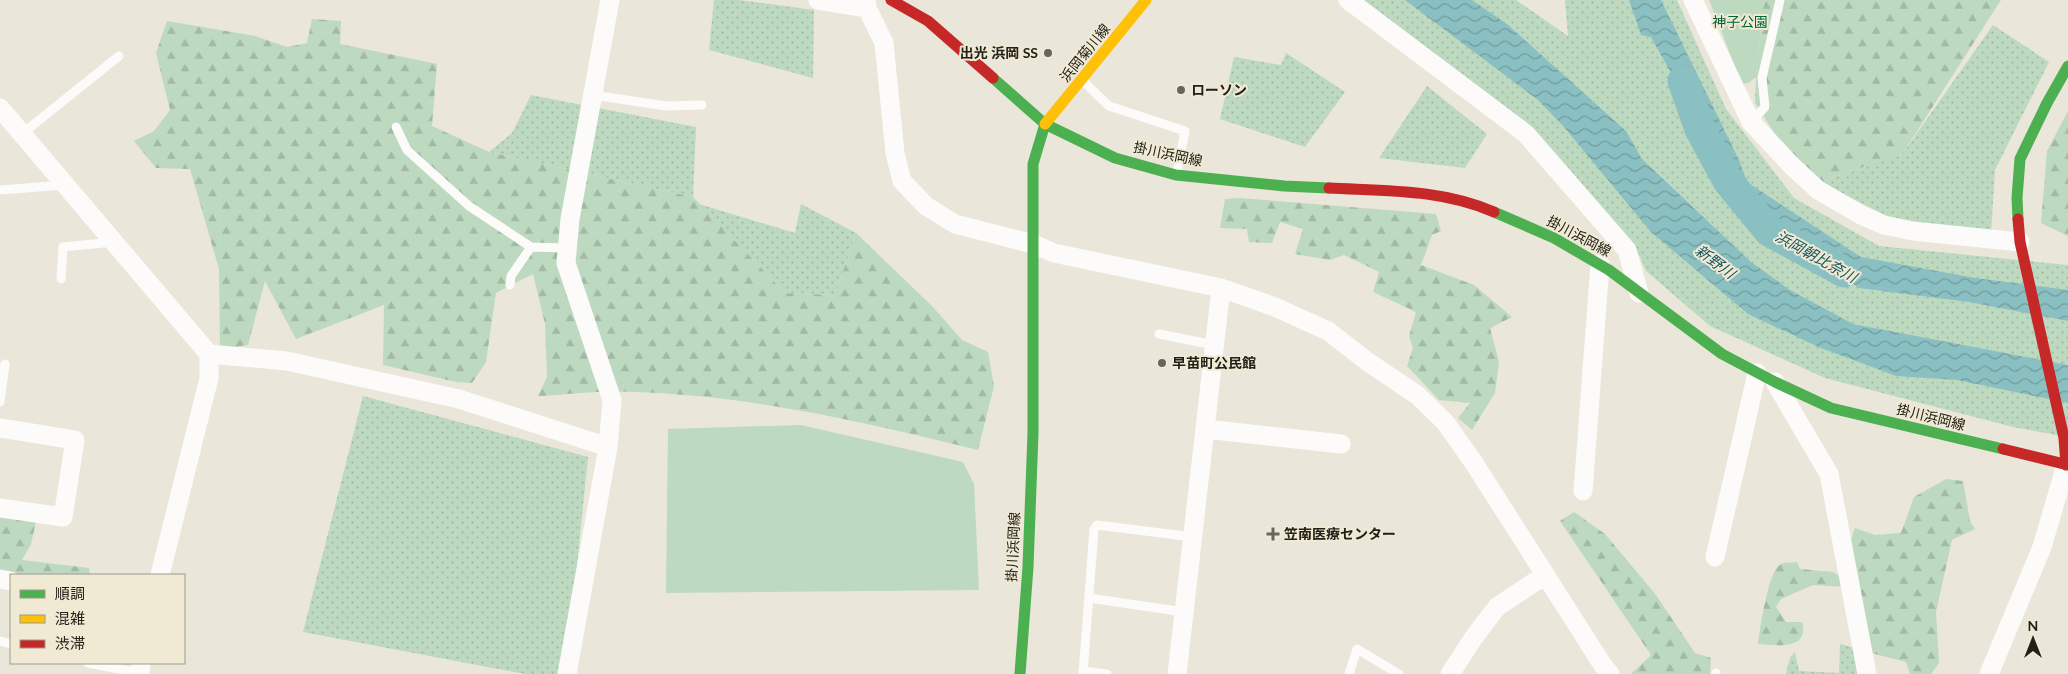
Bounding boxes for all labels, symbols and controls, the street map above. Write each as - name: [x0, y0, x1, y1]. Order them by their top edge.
- park label: 神子公園: [1712, 13, 1768, 30]
- street label: 浜岡菊川線: [1056, 20, 1113, 85]
- place label: 出光 浜岡 SS: [960, 44, 1038, 61]
- marker: 出光 浜岡 SS: [1042, 47, 1054, 59]
- place label: ローソン: [1191, 81, 1247, 98]
- marker: ローソン: [1175, 84, 1187, 96]
- street label: 掛川浜岡線: [1132, 138, 1204, 169]
- street label: 掛川浜岡線: [1544, 212, 1614, 259]
- water label: 浜岡朝比奈川: [1773, 226, 1862, 287]
- water label: 新野川: [1692, 240, 1741, 283]
- place label: 早苗町公民館: [1172, 354, 1256, 371]
- marker: 早苗町公民館: [1156, 357, 1168, 369]
- street label: 掛川浜岡線: [1895, 400, 1967, 433]
- street label: 掛川浜岡線: [1002, 512, 1023, 582]
- place label: 笠南医療センター: [1284, 525, 1396, 542]
- marker: 笠南医療センター: [1266, 527, 1280, 541]
- legend: [10, 574, 185, 664]
- text: 順調: [55, 584, 85, 602]
- text: 混雑: [55, 609, 85, 627]
- north arrow: [2008, 614, 2058, 664]
- text: N: [2028, 617, 2038, 634]
- text: 渋滞: [55, 634, 85, 652]

